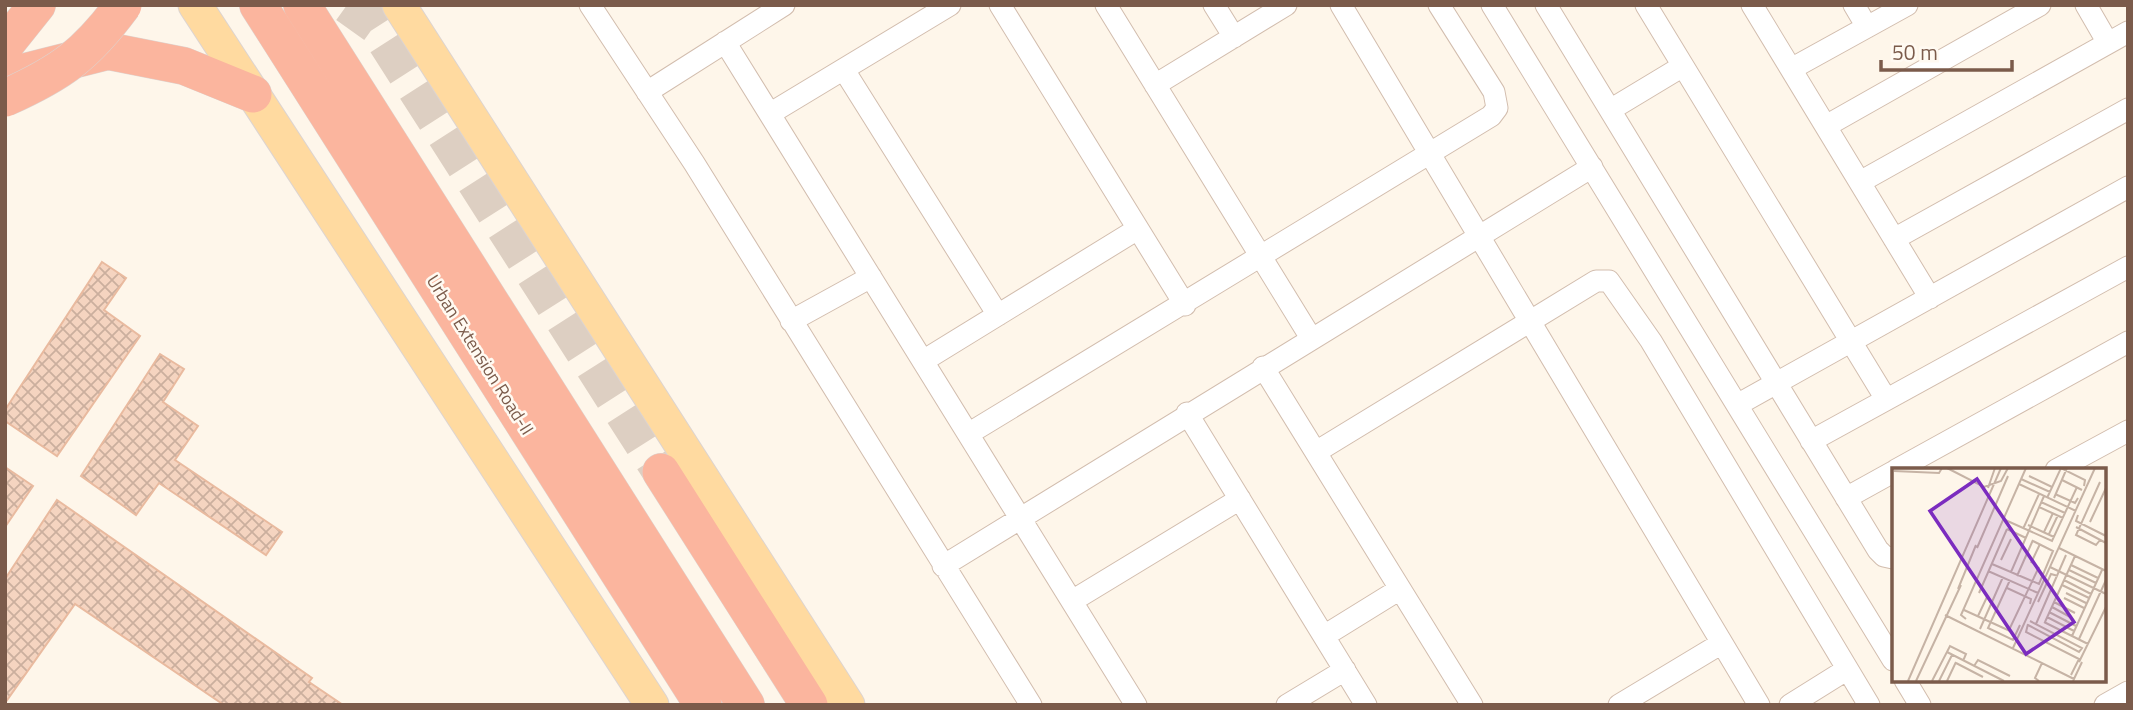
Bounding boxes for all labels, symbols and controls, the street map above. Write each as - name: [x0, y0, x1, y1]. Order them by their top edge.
- scale bar: [1881, 28, 2012, 72]
- text: 50 m: [1892, 36, 1938, 68]
- street label: Urban Extension Road-II: [420, 269, 541, 440]
- inset map: [1892, 468, 2105, 682]

